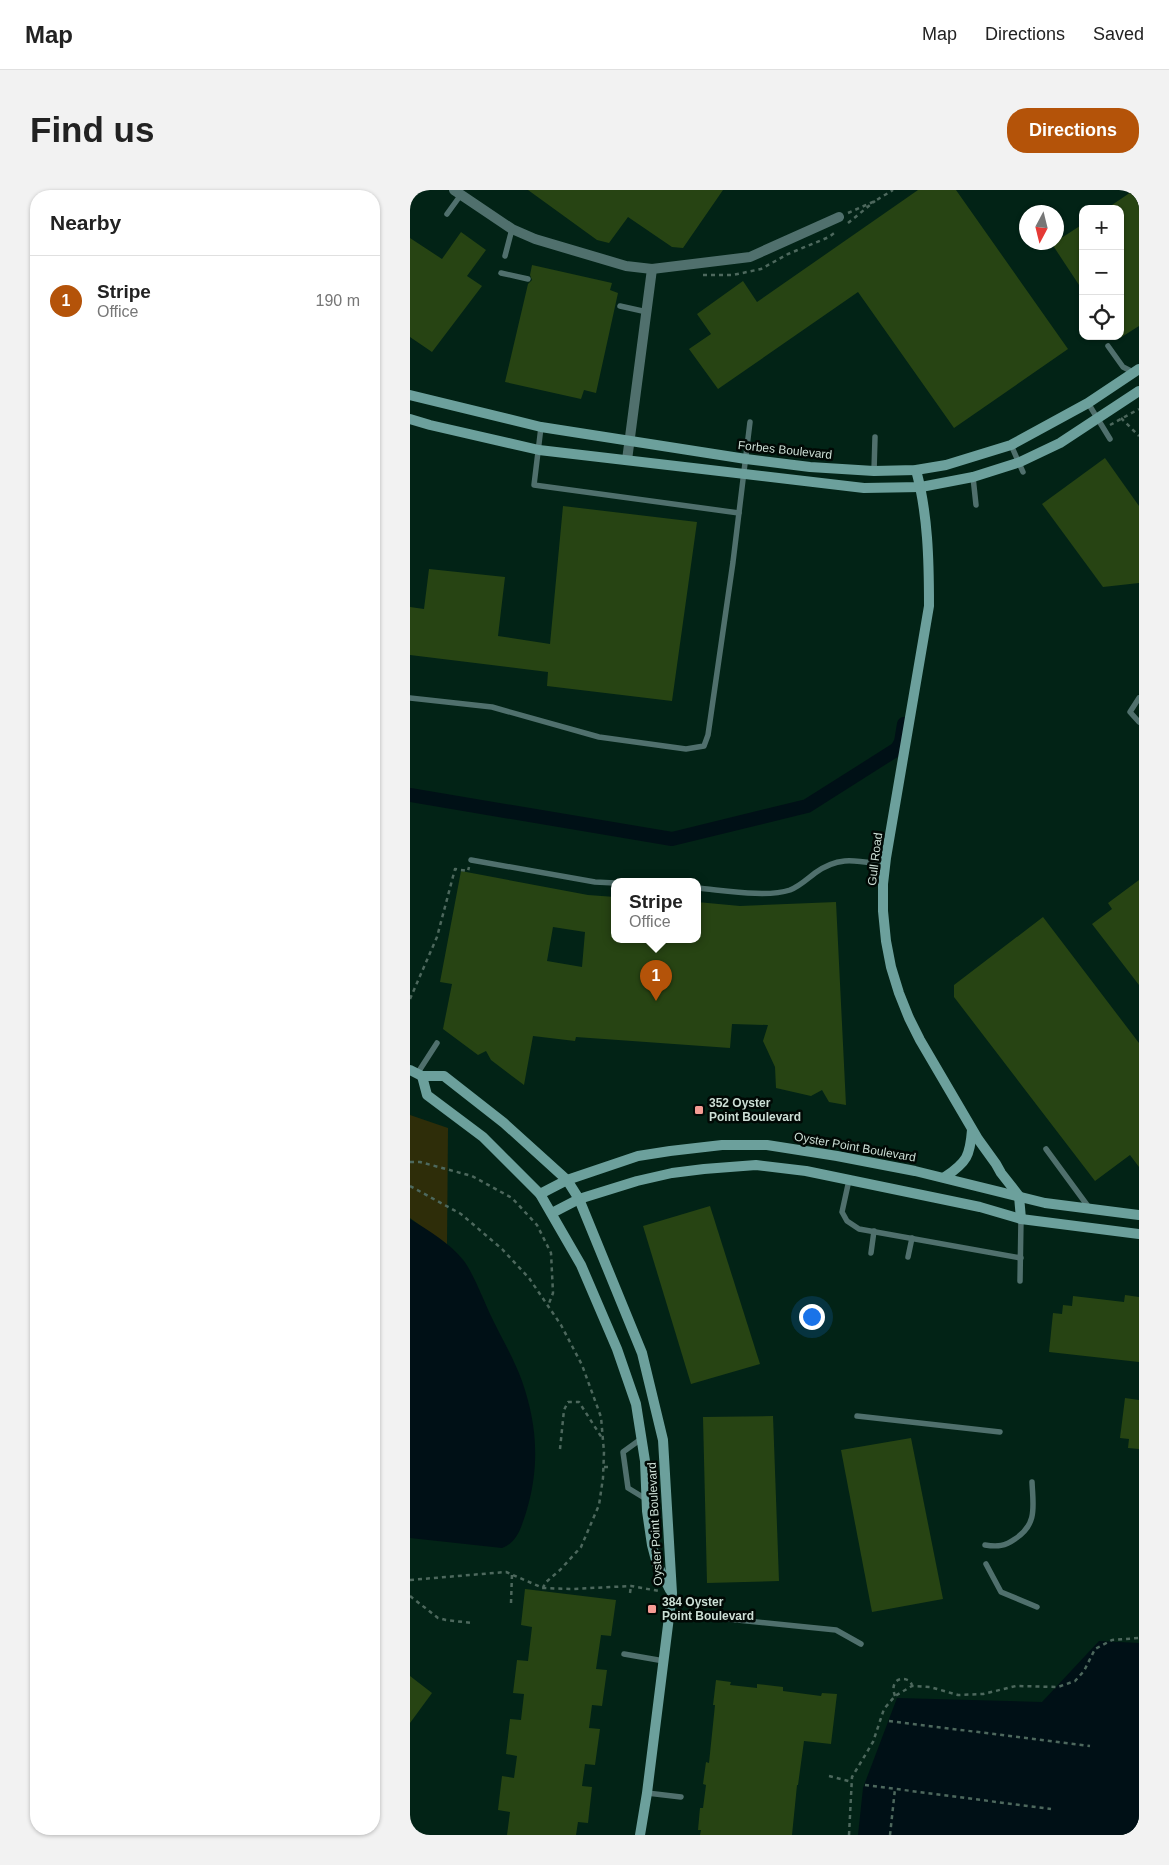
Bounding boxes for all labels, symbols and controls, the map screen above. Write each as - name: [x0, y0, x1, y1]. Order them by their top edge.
- text: Map: [25, 21, 73, 48]
- text: Map: [922, 24, 957, 44]
- text: Directions: [985, 24, 1065, 44]
- text: Saved: [1093, 24, 1144, 44]
- button: Directions: [1007, 108, 1139, 153]
- text: Find us: [30, 110, 154, 149]
- north arrow: [1019, 205, 1064, 250]
- map controls: [1079, 205, 1124, 340]
- button: +: [1079, 205, 1124, 250]
- text: Nearby: [50, 211, 121, 234]
- button: −: [1079, 250, 1124, 295]
- text: Stripe: [97, 281, 151, 302]
- text: 1: [62, 292, 70, 309]
- text: 190 m: [316, 292, 360, 309]
- button: locate: [1079, 295, 1124, 340]
- text: Office: [97, 303, 139, 320]
- street label: Forbes Boulevard: [737, 438, 833, 462]
- street label: Gull Road: [865, 832, 885, 886]
- popup: [611, 878, 701, 943]
- text: Stripe: [629, 891, 683, 912]
- text: Office: [629, 913, 671, 930]
- pin: 1: [640, 960, 672, 1001]
- place label: 352 Oyster Point Boulevard: [709, 1096, 801, 1124]
- marker: 352 Oyster Point Boulevard: [693, 1104, 705, 1116]
- street label: Oyster Point Boulevard: [793, 1129, 917, 1165]
- your location: [799, 1304, 825, 1330]
- street label: Oyster Point Boulevard: [645, 1462, 665, 1586]
- place label: 384 Oyster Point Boulevard: [662, 1595, 754, 1623]
- marker: 384 Oyster Point Boulevard: [646, 1603, 658, 1615]

